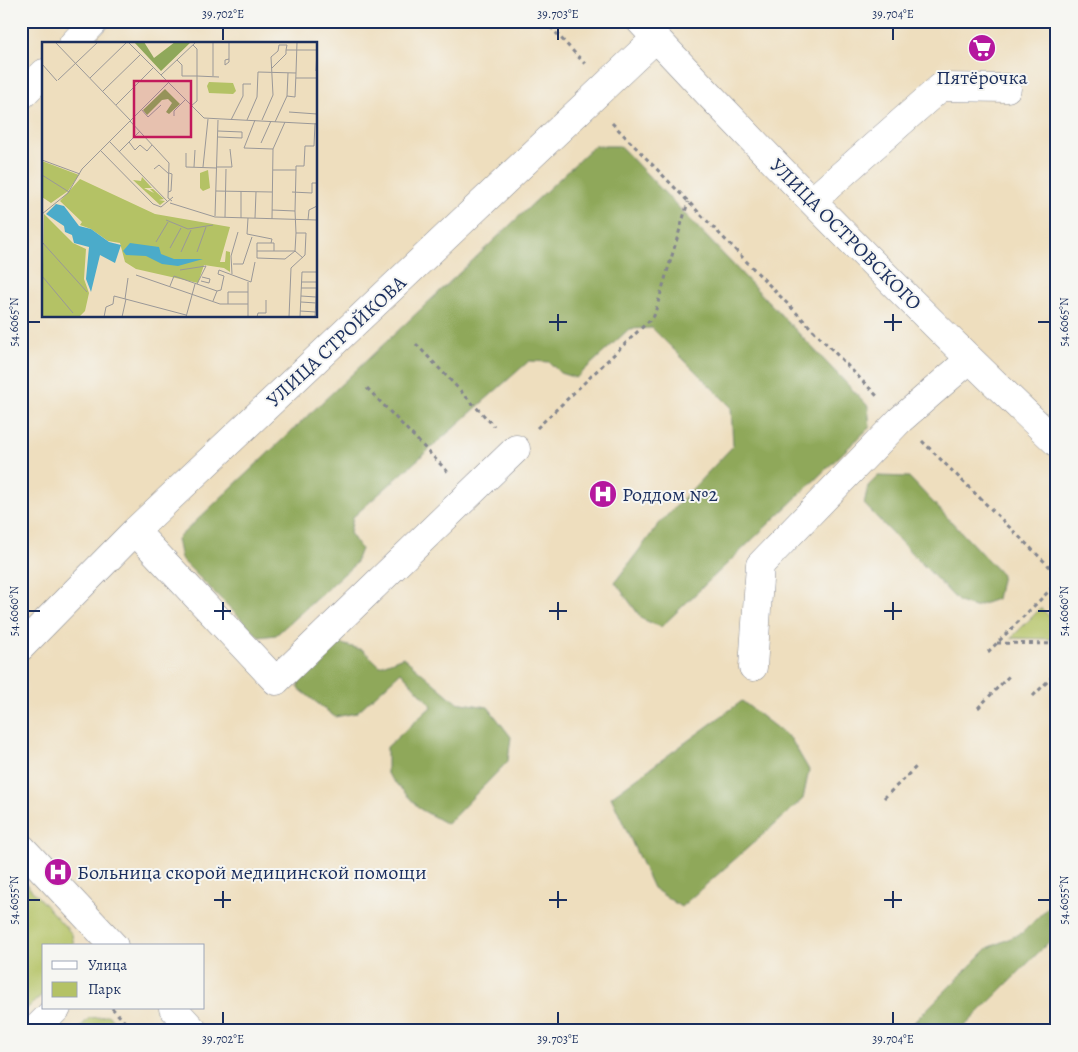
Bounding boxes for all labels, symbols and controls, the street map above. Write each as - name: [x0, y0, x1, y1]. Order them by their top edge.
- text: 39.702°E: [202, 6, 244, 22]
- text: 39.703°E: [537, 6, 579, 22]
- text: 39.704°E: [872, 6, 914, 22]
- supermarket icon: Пятёрочка: [967, 33, 997, 63]
- inset map: [42, 42, 318, 318]
- place label: Пятёрочка: [936, 64, 1028, 91]
- street label: УЛИЦА ОСТРОВСКОГО: [764, 152, 928, 316]
- street label: УЛИЦА СТРОЙКОВА: [261, 269, 412, 413]
- text: 54.6065°N: [6, 297, 22, 347]
- text: 54.6065°N: [1056, 297, 1072, 347]
- hospital icon: Роддом №2: [588, 479, 618, 509]
- place label: Роддом №2: [622, 481, 718, 508]
- text: 54.6060°N: [6, 585, 22, 636]
- text: 54.6060°N: [1056, 585, 1072, 636]
- hospital icon: Больница скорой медицинской помощи: [43, 857, 73, 887]
- place label: Больница скорой медицинской помощи: [77, 859, 427, 886]
- text: 54.6055°N: [6, 875, 22, 924]
- text: 54.6055°N: [1056, 875, 1072, 924]
- legend: [42, 944, 205, 1010]
- text: Улица: [88, 955, 127, 975]
- text: Парк: [88, 979, 121, 999]
- text: 39.702°E: [202, 1031, 244, 1047]
- text: 39.703°E: [537, 1031, 579, 1047]
- text: 39.704°E: [872, 1031, 914, 1047]

